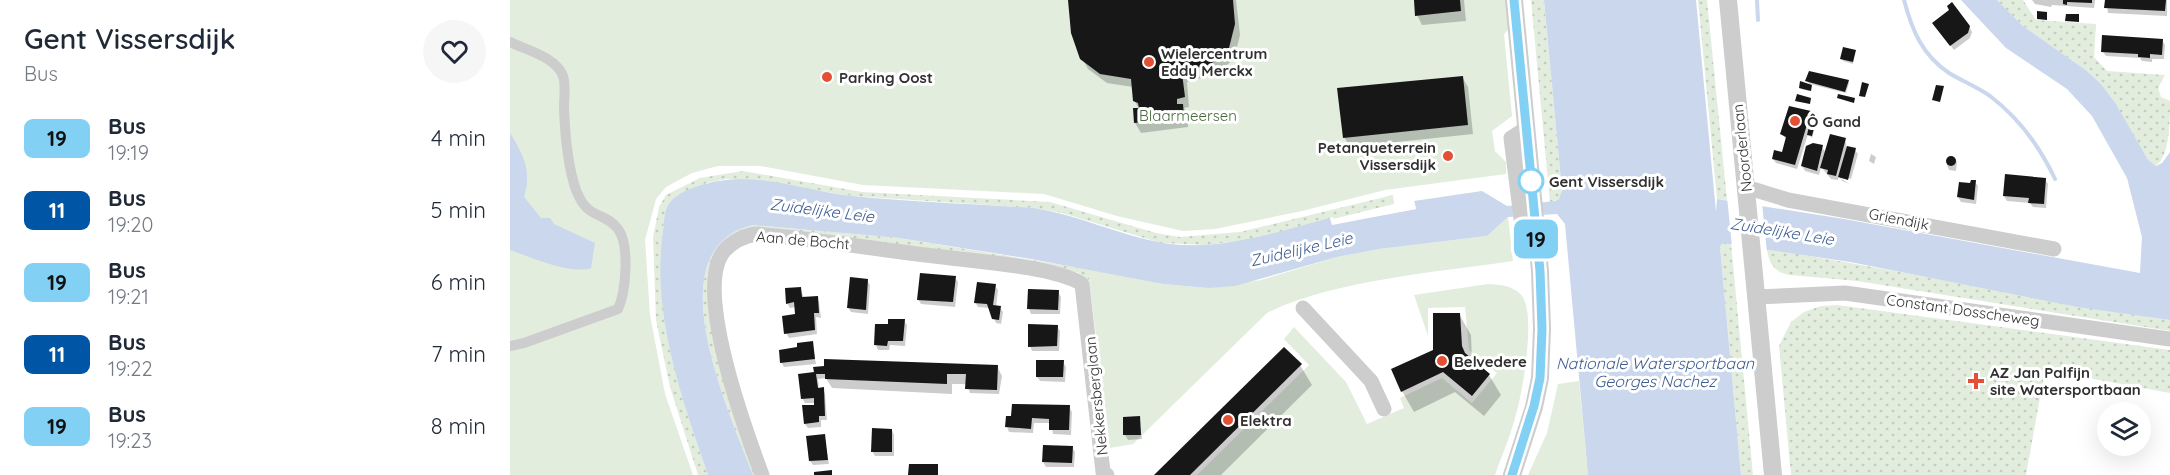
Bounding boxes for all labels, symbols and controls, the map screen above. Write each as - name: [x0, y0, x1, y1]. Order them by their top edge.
- button: heart: [423, 20, 486, 83]
- text: Gent Vissersdijk: [24, 21, 235, 56]
- place label: Wielercentrum Eddy Merckx: [1161, 44, 1267, 80]
- marker: Wielercentrum Eddy Merckx: [1142, 55, 1156, 69]
- text: Bus: [24, 61, 58, 86]
- place label: Parking Oost: [839, 68, 933, 87]
- marker: Parking Oost: [820, 70, 834, 84]
- street label: Noorderlaan: [1728, 103, 1756, 193]
- park label: Blaarmeersen: [1139, 106, 1237, 125]
- text: Bus: [108, 112, 146, 140]
- place label: Ô Gand: [1807, 112, 1861, 131]
- marker: Ô Gand: [1788, 114, 1802, 128]
- text: 4 min: [431, 124, 486, 152]
- text: 19: [47, 125, 67, 151]
- place label: Petanqueterrein Vissersdijk: [1318, 138, 1436, 174]
- text: 19:19: [108, 140, 149, 165]
- marker: Petanqueterrein Vissersdijk: [1441, 149, 1455, 163]
- marker: Gent Vissersdijk: [1518, 168, 1544, 194]
- place label: Gent Vissersdijk: [1549, 172, 1664, 191]
- text: Bus: [108, 184, 146, 212]
- water label: Zuidelijke Leie: [769, 194, 876, 226]
- text: 5 min: [431, 196, 486, 224]
- text: 11: [49, 197, 65, 223]
- street label: Griendijk: [1867, 204, 1931, 234]
- text: 19:20: [108, 212, 153, 237]
- water label: Zuidelijke Leie: [1729, 213, 1836, 249]
- line badge: 19: [1509, 220, 1563, 258]
- street label: Aan de Bocht: [755, 226, 851, 254]
- text: 19: [1526, 226, 1546, 252]
- water label: Zuidelijke Leie: [1248, 227, 1355, 271]
- text: Bus: [108, 256, 146, 284]
- text: 6 min: [431, 268, 486, 296]
- text: 19: [47, 269, 67, 295]
- text: 19:21: [108, 284, 149, 309]
- street label: Constant Dosscheweg: [1885, 290, 2041, 330]
- text: Bus: [108, 328, 146, 356]
- street label: Nekkersberglaan: [1080, 336, 1112, 456]
- text: 7 min: [431, 340, 486, 368]
- text: 11: [49, 341, 65, 367]
- place label: Belvedere: [1454, 352, 1527, 371]
- water label: Nationale Watersportbaan Georges Nachez: [1556, 353, 1755, 391]
- marker: Belvedere: [1435, 354, 1449, 368]
- text: 19:22: [108, 356, 152, 381]
- place label: AZ Jan Palfijn site Watersportbaan: [1990, 363, 2141, 399]
- marker: AZ Jan Palfijn site Watersportbaan: [1967, 372, 1985, 390]
- text: Bus: [108, 400, 146, 428]
- map controls: [2097, 402, 2151, 456]
- button: layers: [2097, 402, 2151, 456]
- place label: Elektra: [1240, 411, 1292, 430]
- text: 8 min: [431, 412, 486, 440]
- text: 19: [47, 413, 67, 439]
- marker: Elektra: [1221, 413, 1235, 427]
- text: 19:23: [108, 428, 152, 453]

